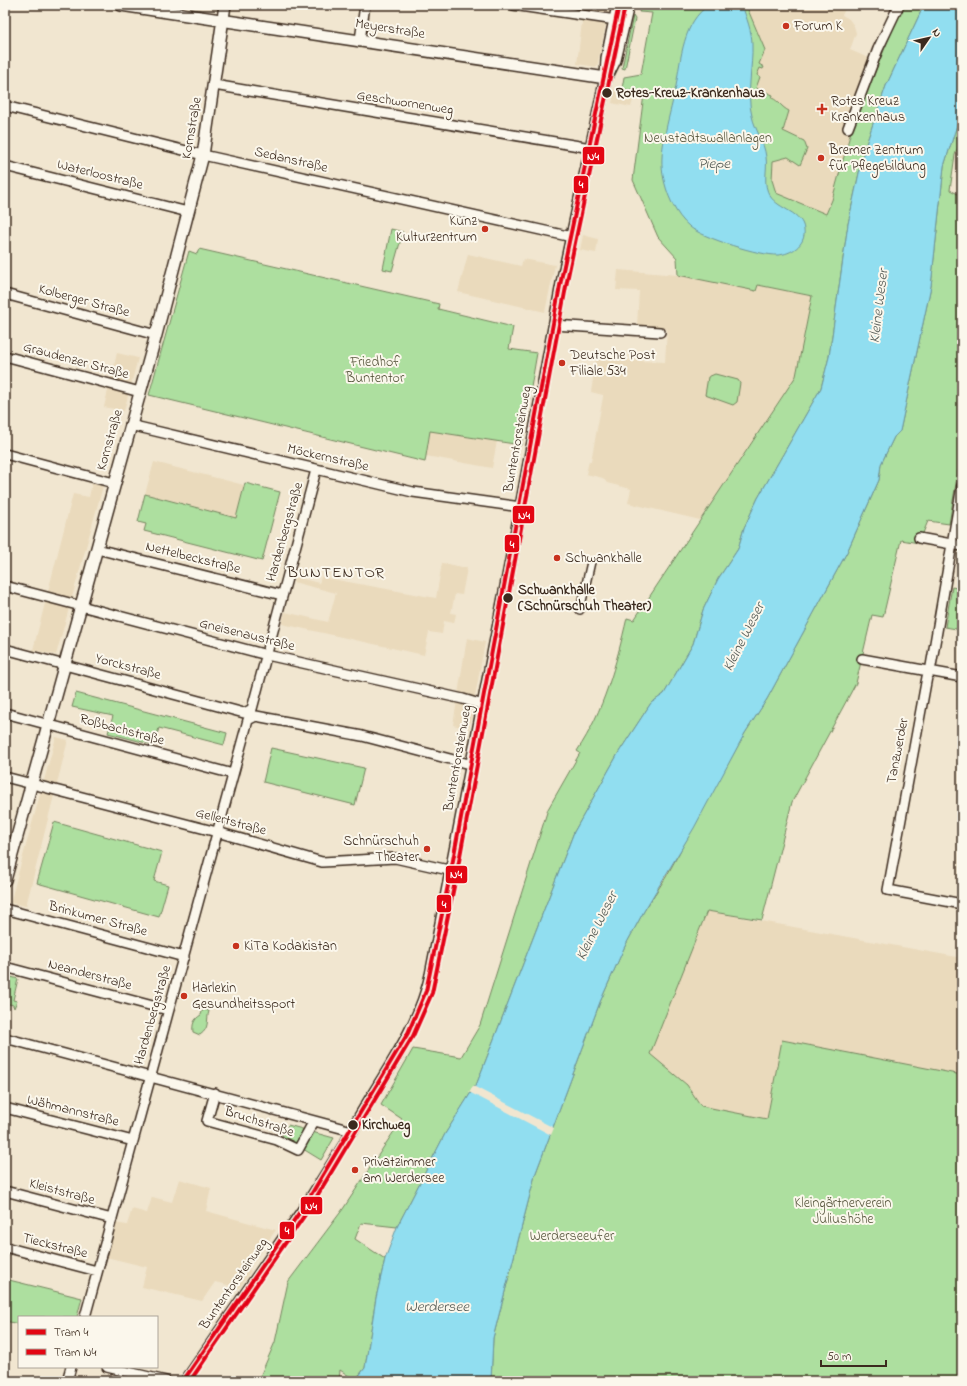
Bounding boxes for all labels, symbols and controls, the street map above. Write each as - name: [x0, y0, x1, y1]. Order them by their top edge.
- street label: Meyerstraße: [353, 13, 427, 46]
- place label: Forum K: [793, 16, 843, 37]
- north arrow: [909, 18, 949, 58]
- marker: Forum K: [781, 21, 791, 31]
- text: N: [928, 25, 945, 41]
- place label: Rotes-Kreuz-Krankenhaus: [615, 83, 765, 104]
- street label: Geschwornenweg: [355, 85, 455, 122]
- marker: Rotes-Kreuz-Krankenhaus: [600, 86, 614, 100]
- place label: Rotes Kreuz Krankenhaus: [831, 91, 905, 128]
- street label: Kornstraße: [176, 95, 208, 161]
- marker: Rotes Kreuz Krankenhaus: [816, 103, 828, 115]
- park label: Neustadtswallanlagen: [644, 128, 772, 150]
- place label: Bremer Zentrum für Pflegebildung: [828, 140, 926, 178]
- street label: Sedanstraße: [252, 141, 331, 179]
- line badge: N4: [582, 146, 605, 165]
- text: N4: [587, 149, 599, 165]
- water label: Piepe: [698, 153, 731, 175]
- marker: Bremer Zentrum für Pflegebildung: [816, 153, 826, 163]
- street label: Waterloostraße: [55, 154, 146, 196]
- line badge: 4: [573, 175, 589, 194]
- text: 4: [578, 177, 584, 193]
- place label: Kunz Kulturzentrum: [396, 211, 477, 248]
- marker: Kunz Kulturzentrum: [480, 224, 490, 234]
- water label: Kleine Weser: [864, 265, 895, 344]
- street label: Kolberger Straße: [36, 279, 133, 324]
- street label: Graudenzer Straße: [21, 337, 132, 385]
- place label: Deutsche Post Filiale 534: [569, 345, 656, 382]
- park label: Friedhof Buntentor: [345, 352, 405, 389]
- marker: Deutsche Post Filiale 534: [557, 358, 567, 368]
- street label: Buntentorsteinweg: [498, 384, 539, 495]
- street label: Kornstraße: [91, 406, 129, 473]
- street label: Möckernstraße: [285, 438, 371, 478]
- street label: Hardenbergstraße: [261, 479, 310, 585]
- line badge: N4: [512, 505, 535, 524]
- text: N4: [518, 508, 530, 524]
- line badge: 4: [504, 534, 520, 553]
- street label: Nettelbeckstraße: [143, 536, 243, 580]
- text: 4: [509, 537, 515, 553]
- place label: Schwankhalle: [565, 548, 643, 569]
- marker: Schwankhalle: [552, 553, 562, 563]
- district label: BUNTENTOR: [286, 561, 385, 585]
- place label: Schwankhalle (Schnürschuh Theater): [517, 580, 652, 617]
- marker: Schwankhalle (Schnürschuh Theater): [501, 591, 515, 605]
- water label: Kleine Weser: [717, 597, 772, 675]
- street label: Gneisenaustraße: [197, 613, 298, 657]
- street label: Yorckstraße: [93, 648, 164, 686]
- street label: Buntentorsteinweg: [438, 703, 479, 814]
- street label: Roßbachstraße: [77, 709, 167, 752]
- street label: Tanzwerder: [881, 716, 915, 786]
- street label: Gellertstraße: [193, 802, 269, 842]
- place label: Schnürschuh Theater: [343, 831, 420, 868]
- marker: Schnürschuh Theater: [422, 844, 432, 854]
- line badge: N4: [445, 865, 468, 884]
- text: N4: [450, 867, 462, 883]
- water label: Kleine Weser: [570, 886, 625, 964]
- line badge: 4: [436, 894, 452, 913]
- street label: Brinkumer Straße: [45, 895, 150, 942]
- text: 4: [441, 897, 447, 913]
- place label: KiTa Kodakistan: [244, 936, 337, 957]
- marker: KiTa Kodakistan: [231, 941, 241, 951]
- street label: Neanderstraße: [46, 954, 135, 996]
- street label: Hardenbergstraße: [129, 962, 178, 1068]
- place label: Harlekin Gesundheitssport: [192, 978, 296, 1015]
- marker: Harlekin Gesundheitssport: [179, 991, 189, 1001]
- street label: Wähmannstraße: [25, 1089, 122, 1133]
- street label: Bruchstraße: [221, 1101, 297, 1143]
- place label: Kirchweg: [362, 1115, 411, 1138]
- marker: Kirchweg: [346, 1118, 360, 1132]
- place label: Privatzimmer am Werdersee: [363, 1152, 445, 1189]
- marker: Privatzimmer am Werdersee: [350, 1165, 360, 1175]
- street label: Kleiststraße: [27, 1173, 98, 1211]
- park label: Kleingärtnerverein Juliushöhe: [795, 1193, 892, 1230]
- line badge: N4: [300, 1196, 323, 1215]
- text: N4: [305, 1199, 317, 1215]
- line badge: 4: [279, 1221, 295, 1240]
- text: 4: [284, 1223, 290, 1239]
- park label: Werderseeufer: [530, 1226, 615, 1247]
- street label: Tieckstraße: [20, 1228, 90, 1264]
- street label: Buntentorsteinweg: [194, 1234, 274, 1336]
- water label: Werdersee: [405, 1296, 470, 1318]
- legend: [18, 1316, 158, 1368]
- text: Tram 4: [54, 1324, 88, 1342]
- scale bar: [821, 1342, 886, 1368]
- text: Tram N4: [54, 1344, 96, 1362]
- text: 50 m: [827, 1348, 851, 1366]

